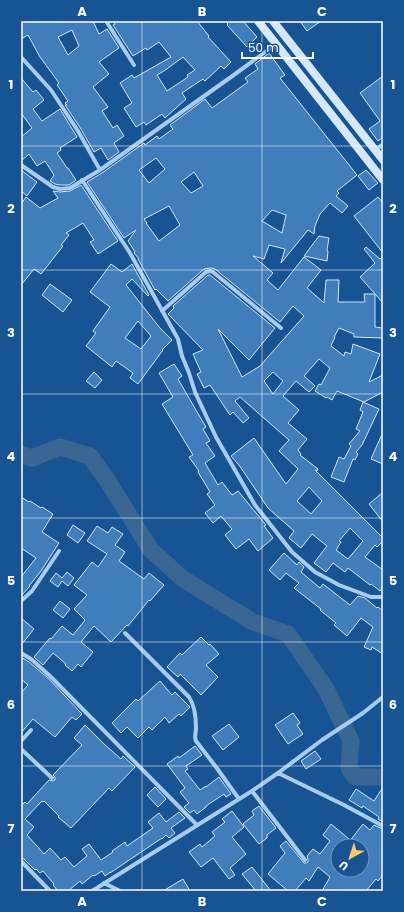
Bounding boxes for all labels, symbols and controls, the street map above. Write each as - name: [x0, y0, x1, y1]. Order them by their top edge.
- text: A: [77, 2, 87, 21]
- text: B: [198, 2, 207, 21]
- text: C: [317, 2, 327, 21]
- scale bar: [242, 34, 313, 60]
- text: 50 m: [248, 39, 279, 56]
- text: 1: [9, 75, 13, 94]
- text: 1: [391, 75, 395, 94]
- text: 2: [7, 199, 15, 218]
- text: 2: [389, 199, 397, 218]
- text: 3: [7, 323, 15, 342]
- text: 3: [389, 323, 397, 342]
- text: 4: [7, 447, 16, 466]
- text: 4: [389, 447, 398, 466]
- text: 5: [7, 571, 15, 590]
- text: 5: [389, 571, 397, 590]
- text: 6: [7, 695, 15, 714]
- text: 6: [389, 695, 397, 714]
- text: 7: [8, 819, 15, 838]
- text: 7: [390, 819, 397, 838]
- north arrow: [330, 838, 370, 878]
- text: U: [335, 857, 352, 874]
- text: A: [77, 892, 87, 911]
- text: B: [198, 892, 207, 911]
- text: C: [317, 892, 327, 911]

